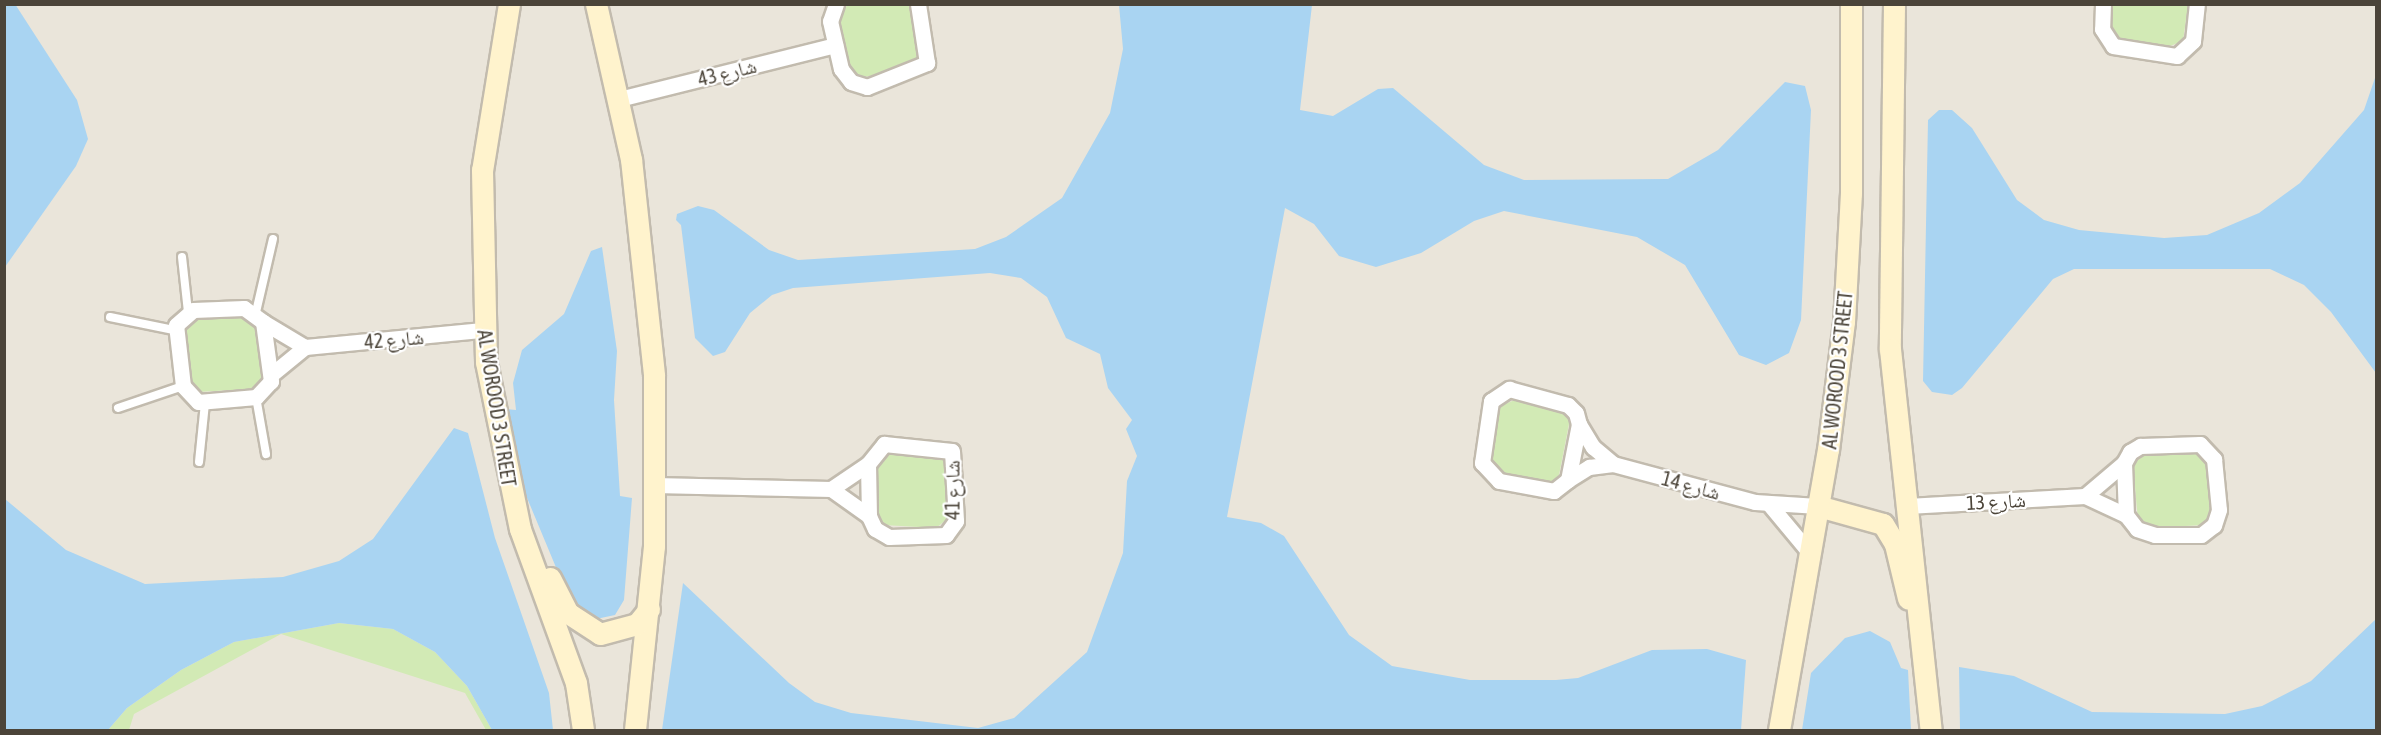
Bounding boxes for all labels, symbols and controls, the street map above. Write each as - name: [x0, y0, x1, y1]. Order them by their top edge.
- street label: شارع 43: [695, 53, 759, 91]
- street label: AL WOROOD 3 STREET: [1817, 290, 1857, 450]
- street label: شارع 42: [363, 324, 425, 354]
- street label: AL WOROOD 3 STREET: [473, 328, 521, 488]
- street label: شارع 41: [940, 460, 964, 520]
- street label: شارع 14: [1659, 466, 1723, 504]
- street label: شارع 13: [1966, 487, 2026, 515]

